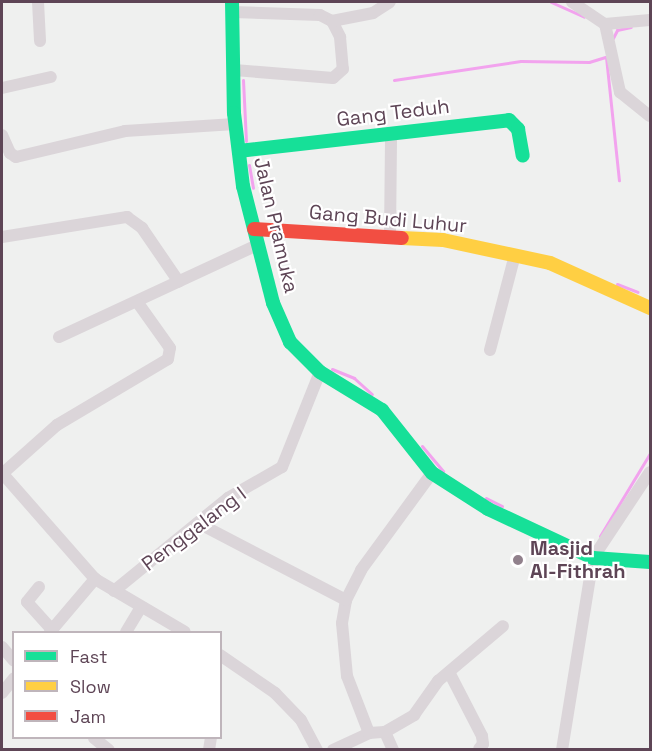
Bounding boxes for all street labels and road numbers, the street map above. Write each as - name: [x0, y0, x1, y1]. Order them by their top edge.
- street label: Gang Teduh: [335, 94, 451, 132]
- street label: Jalan Pramuka: [249, 155, 303, 295]
- street label: Gang Budi Luhur: [308, 200, 468, 238]
- street label: Penggalang I: [137, 482, 251, 576]

